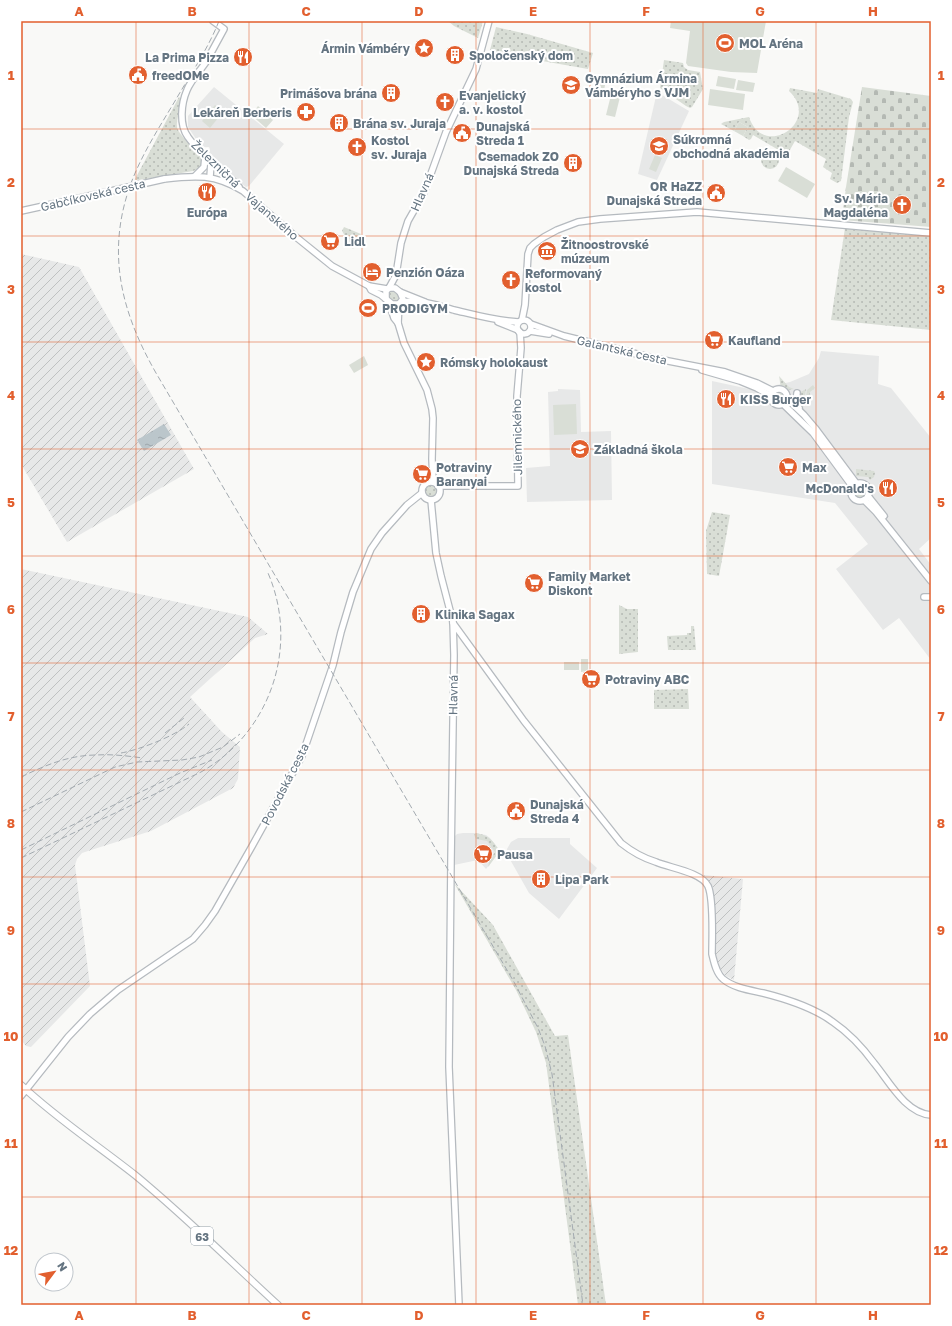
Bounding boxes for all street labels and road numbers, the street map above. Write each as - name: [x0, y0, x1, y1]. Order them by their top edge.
- street label: Železničná: [188, 137, 244, 191]
- street label: Hlavná: [407, 171, 437, 213]
- street label: Gabčíkovská cesta: [39, 176, 147, 214]
- street label: Vajanského: [242, 189, 302, 243]
- street label: Galantská cesta: [575, 332, 669, 368]
- street label: Jilemnického: [509, 399, 525, 475]
- street label: Hlavná: [445, 675, 461, 715]
- street label: Povodská cesta: [258, 740, 312, 828]
- road number: 63: [191, 1227, 213, 1245]

